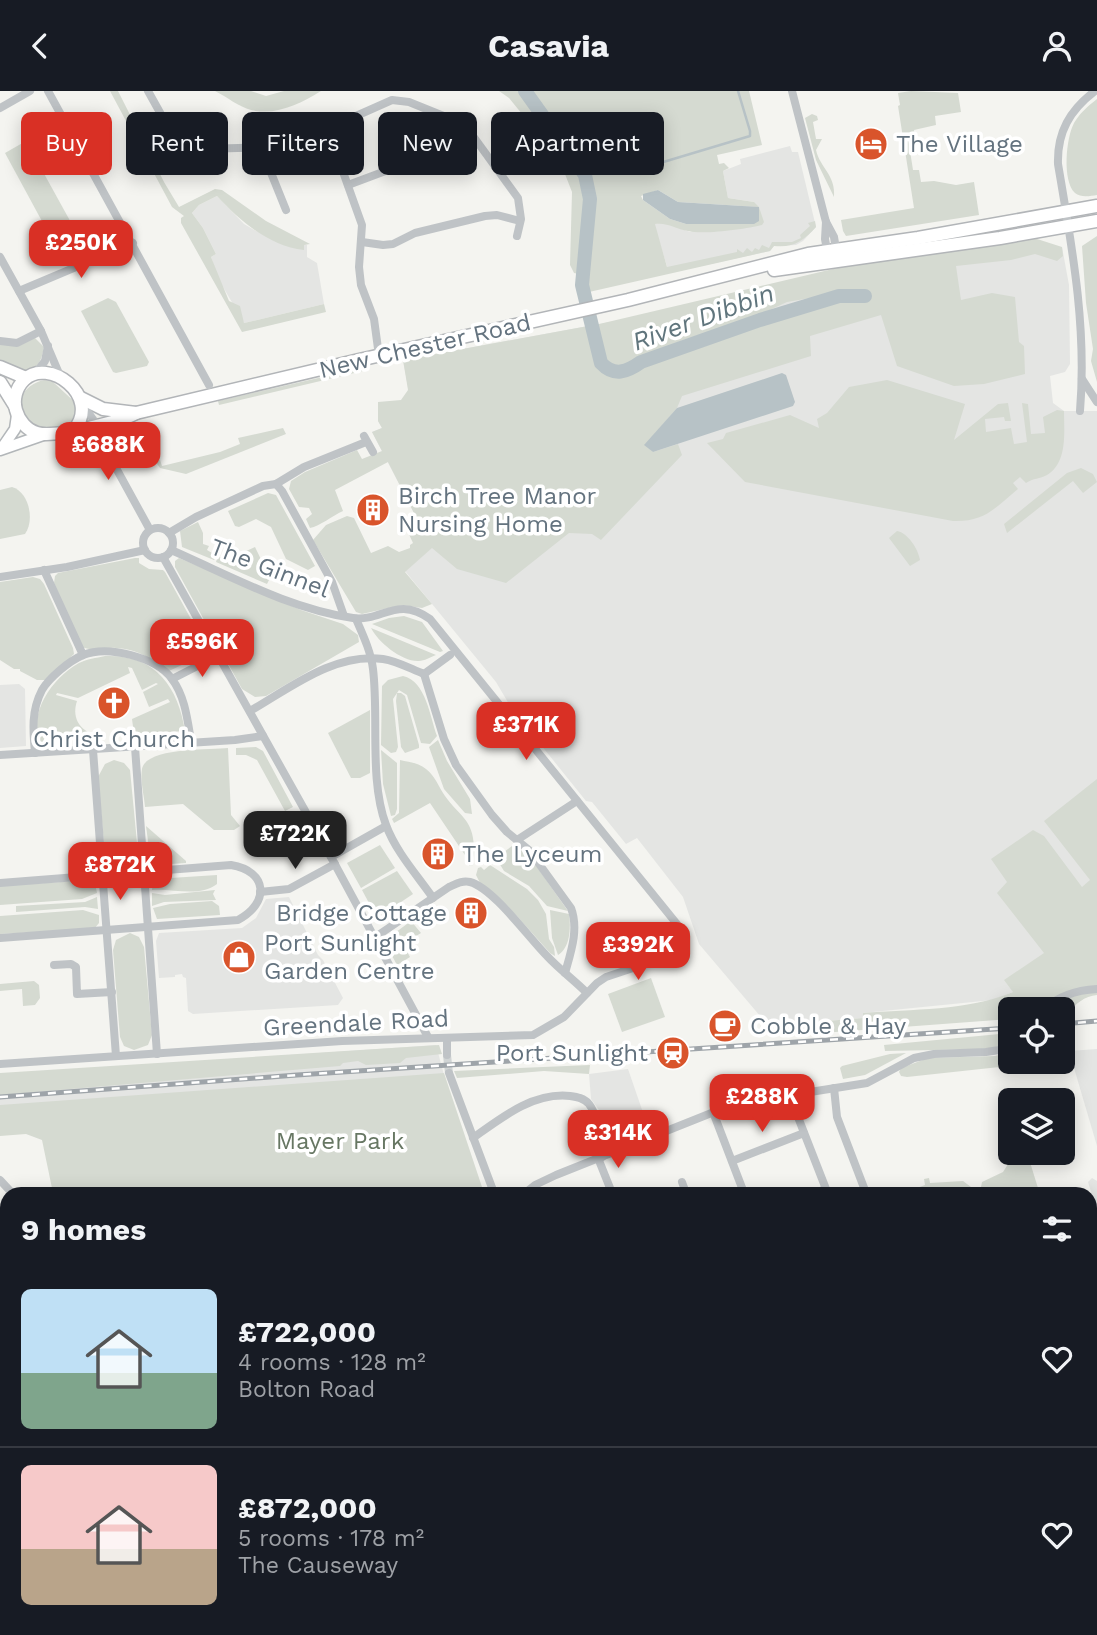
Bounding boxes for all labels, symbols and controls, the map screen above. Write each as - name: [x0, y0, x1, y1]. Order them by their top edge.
- icon: back: [21, 27, 59, 65]
- text: Casavia: [488, 27, 609, 65]
- icon: person: [1038, 27, 1076, 65]
- chip: Buy: [21, 112, 112, 175]
- chip: Rent: [126, 112, 228, 175]
- chip: Filters: [242, 112, 364, 175]
- chip: New: [378, 112, 477, 175]
- chip: Apartment: [491, 112, 664, 175]
- hotel icon: The Village: [852, 125, 890, 163]
- place label: The Village: [896, 130, 1023, 158]
- pin: £250K: [32, 221, 130, 280]
- text: £250K: [45, 229, 117, 256]
- water label: River Dibbin: [628, 277, 778, 357]
- street label: New Chester Road: [316, 308, 534, 384]
- pin: £688K: [59, 423, 157, 482]
- text: £688K: [71, 431, 145, 458]
- place label: Birch Tree Manor Nursing Home: [398, 482, 597, 538]
- building icon: Birch Tree Manor Nursing Home: [354, 491, 392, 529]
- street label: The Ginnel: [206, 532, 334, 604]
- pin: £596K: [153, 619, 251, 679]
- text: £596K: [166, 628, 238, 655]
- church icon: Christ Church: [95, 684, 133, 722]
- pin: £371K: [477, 703, 575, 762]
- text: £371K: [492, 711, 560, 738]
- place label: Christ Church: [33, 725, 195, 753]
- pin: £722K: [246, 811, 344, 871]
- text: £722K: [260, 820, 330, 847]
- building icon: The Lyceum: [419, 835, 457, 873]
- place label: The Lyceum: [462, 840, 602, 868]
- pin: £872K: [71, 843, 169, 902]
- text: £872K: [84, 851, 156, 878]
- building icon: Bridge Cottage: [452, 894, 490, 932]
- place label: Bridge Cottage: [276, 899, 447, 927]
- pin: £392K: [589, 923, 687, 982]
- place label: Port Sunlight Garden Centre: [264, 929, 435, 985]
- text: £392K: [602, 931, 674, 958]
- shop icon: Port Sunlight Garden Centre: [220, 938, 258, 976]
- map controls: [998, 997, 1075, 1165]
- button: locate: [998, 997, 1075, 1074]
- street label: Greendale Road: [262, 1004, 450, 1042]
- cafe icon: Cobble & Hay: [706, 1007, 744, 1045]
- place label: Cobble & Hay: [750, 1012, 907, 1040]
- station icon: Port Sunlight: [654, 1034, 692, 1072]
- place label: Port Sunlight: [496, 1039, 648, 1067]
- pin: £288K: [713, 1075, 811, 1134]
- text: £288K: [726, 1083, 798, 1110]
- button: layers: [998, 1088, 1075, 1165]
- pin: £314K: [569, 1111, 667, 1170]
- text: £314K: [584, 1119, 652, 1146]
- park label: Mayer Park: [276, 1127, 405, 1155]
- icon: filters: [1038, 1210, 1076, 1248]
- text: 9 homes: [21, 1212, 146, 1247]
- text: £722,000: [238, 1314, 376, 1349]
- icon: home: [77, 1317, 161, 1401]
- icon: heart: [1038, 1340, 1076, 1378]
- text: 4 rooms · 128 m²: [238, 1349, 426, 1376]
- text: Bolton Road: [238, 1376, 375, 1403]
- text: £872,000: [238, 1490, 377, 1525]
- icon: home: [77, 1493, 161, 1577]
- icon: heart: [1038, 1516, 1076, 1554]
- text: 5 rooms · 178 m²: [238, 1525, 424, 1552]
- text: The Causeway: [238, 1552, 398, 1579]

